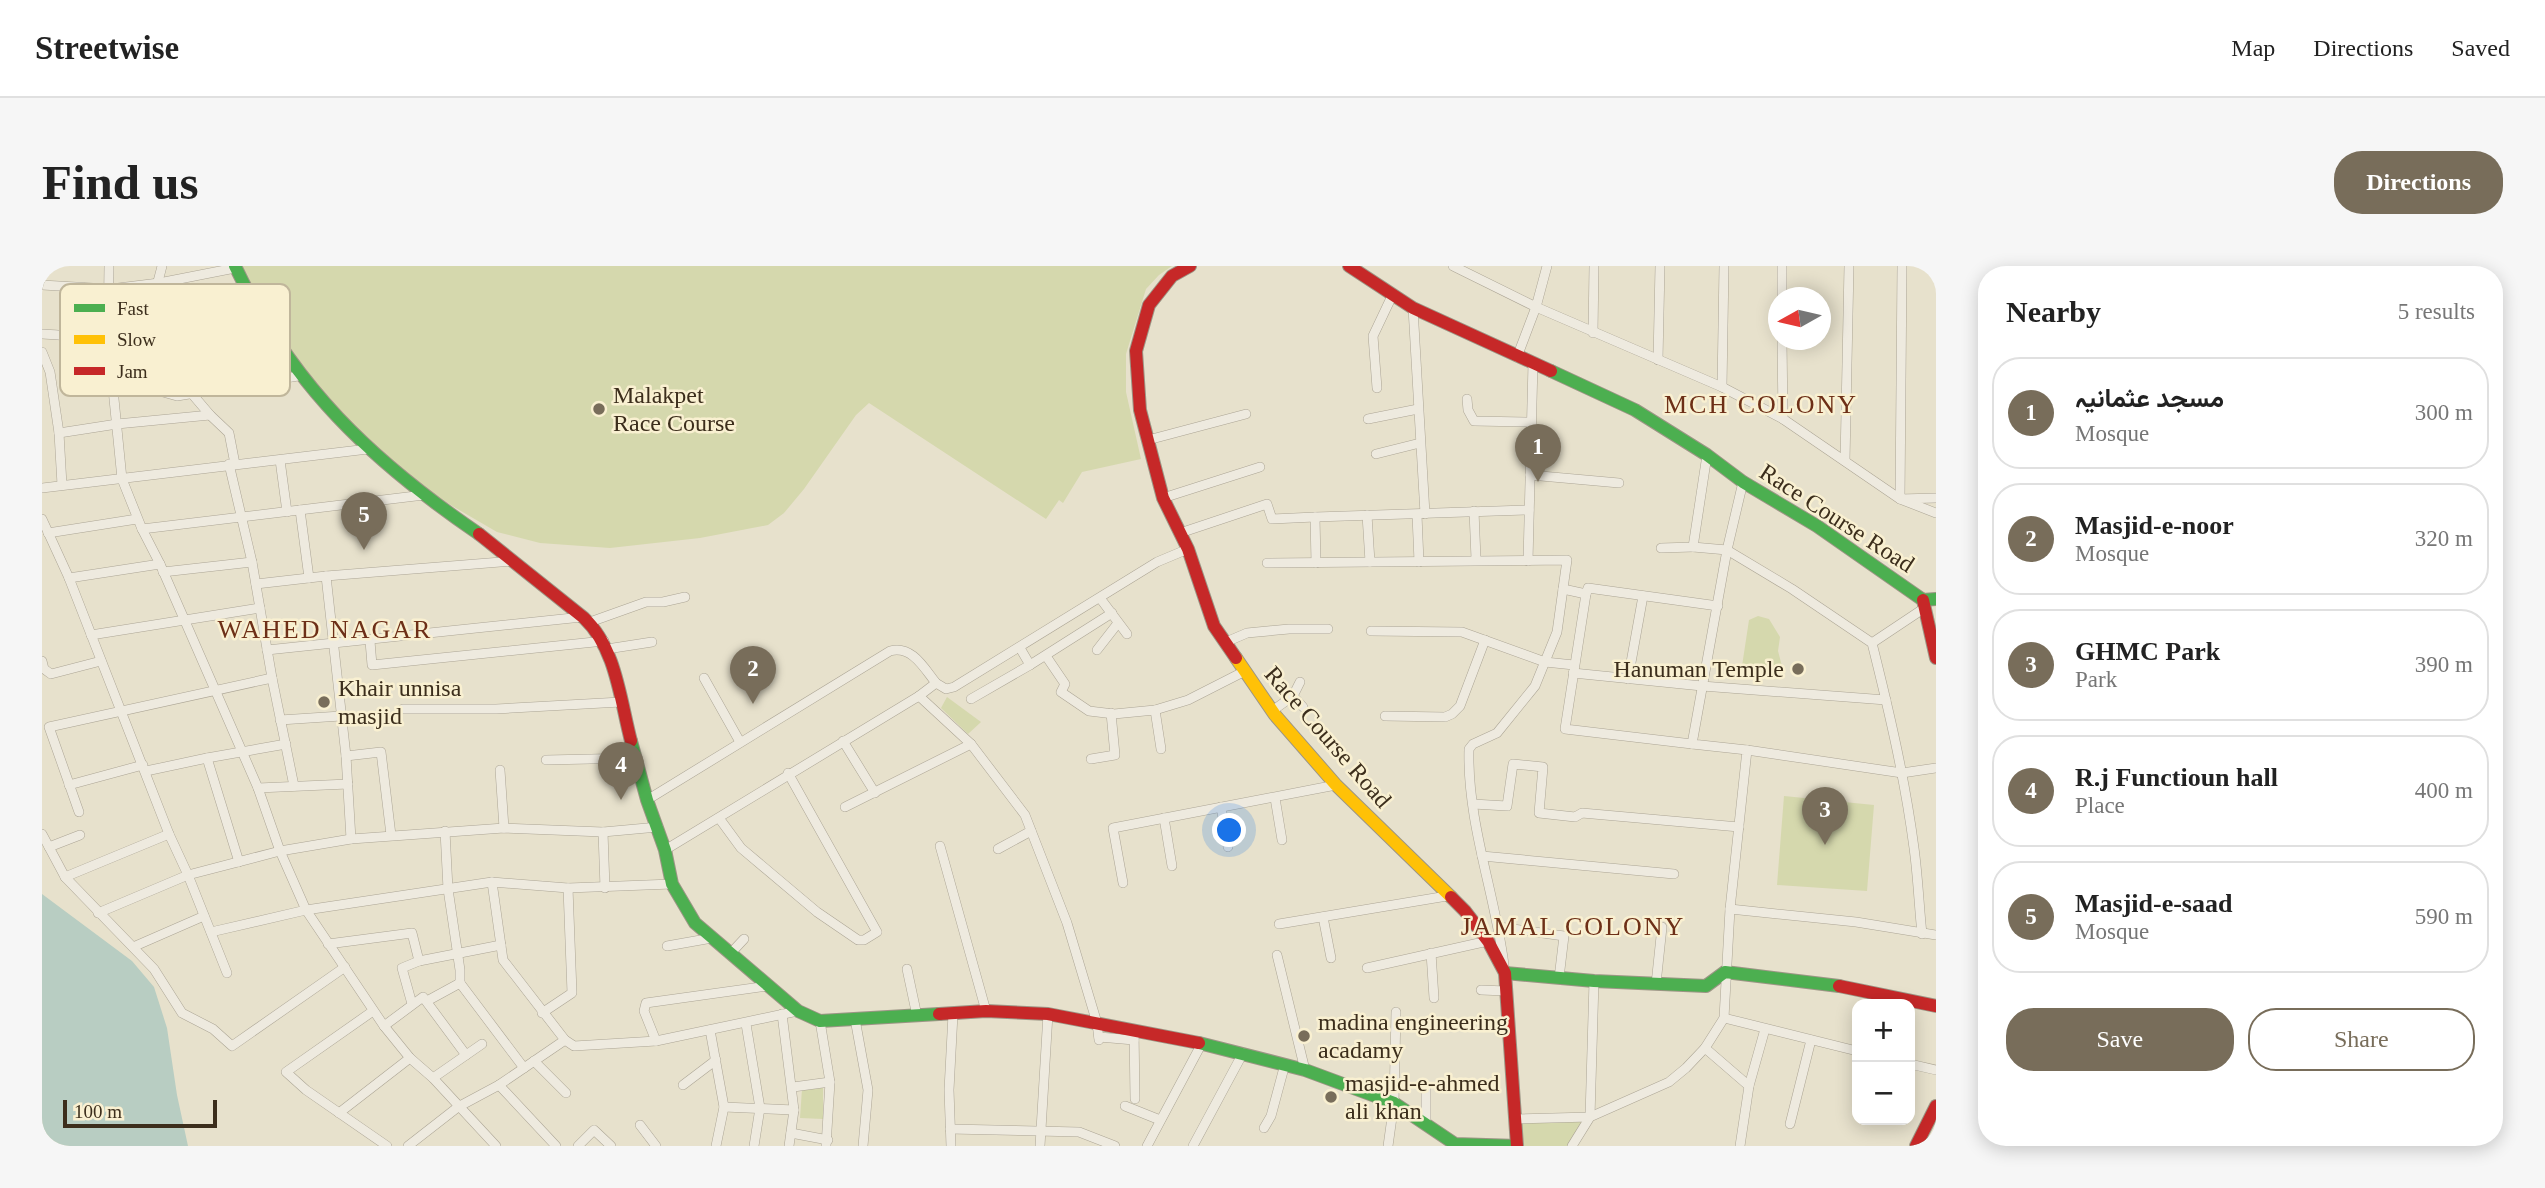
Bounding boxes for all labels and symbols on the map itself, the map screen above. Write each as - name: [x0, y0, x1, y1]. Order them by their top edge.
- legend: [60, 284, 290, 396]
- north arrow: [1768, 287, 1831, 350]
- text: Fast: [117, 298, 149, 319]
- text: Slow: [117, 329, 156, 350]
- text: Jam: [117, 361, 148, 382]
- place label: Malakpet Race Course: [613, 382, 735, 436]
- district label: MCH COLONY: [1664, 390, 1858, 419]
- marker: Malakpet Race Course: [591, 401, 607, 417]
- pin: 1: [1515, 424, 1561, 482]
- street label: Race Course Road: [1755, 458, 1919, 578]
- pin: 5: [341, 492, 387, 550]
- district label: WAHED NAGAR: [218, 615, 432, 644]
- pin: 2: [730, 646, 776, 704]
- place label: Hanuman Temple: [1614, 656, 1784, 682]
- street label: Race Course Road: [1260, 661, 1396, 813]
- marker: Hanuman Temple: [1790, 661, 1806, 677]
- place label: Khair unnisa masjid: [338, 675, 462, 729]
- marker: Khair unnisa masjid: [316, 694, 332, 710]
- pin: 4: [598, 742, 644, 800]
- pin: 3: [1802, 787, 1848, 845]
- your location: [1212, 813, 1246, 847]
- district label: JAMAL COLONY: [1461, 912, 1685, 941]
- place label: madina engineering acadamy: [1318, 1009, 1508, 1063]
- marker: madina engineering acadamy: [1296, 1028, 1312, 1044]
- place label: masjid-e-ahmed ali khan: [1345, 1070, 1500, 1124]
- marker: masjid-e-ahmed ali khan: [1323, 1089, 1339, 1105]
- scale bar: [63, 1097, 217, 1129]

